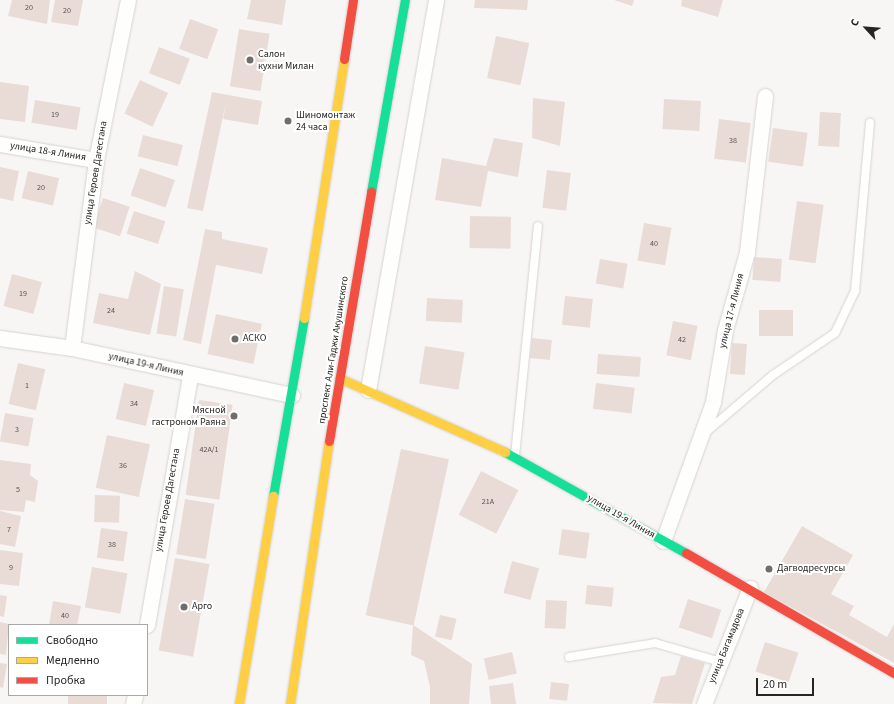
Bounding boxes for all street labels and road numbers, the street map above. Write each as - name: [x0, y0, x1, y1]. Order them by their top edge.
- street label: улица Героев Дагестана: [82, 120, 110, 226]
- street label: улица 18-я Линия: [9, 140, 87, 164]
- street label: улица 17-я Линия: [717, 272, 747, 350]
- street label: проспект Али-Гаджи Акушинского: [316, 275, 352, 425]
- street label: улица 19-я Линия: [107, 351, 185, 379]
- street label: улица Героев Дагестана: [153, 447, 183, 553]
- street label: улица 19-я Линия: [585, 493, 657, 541]
- street label: улица Багамадова: [706, 607, 748, 685]

